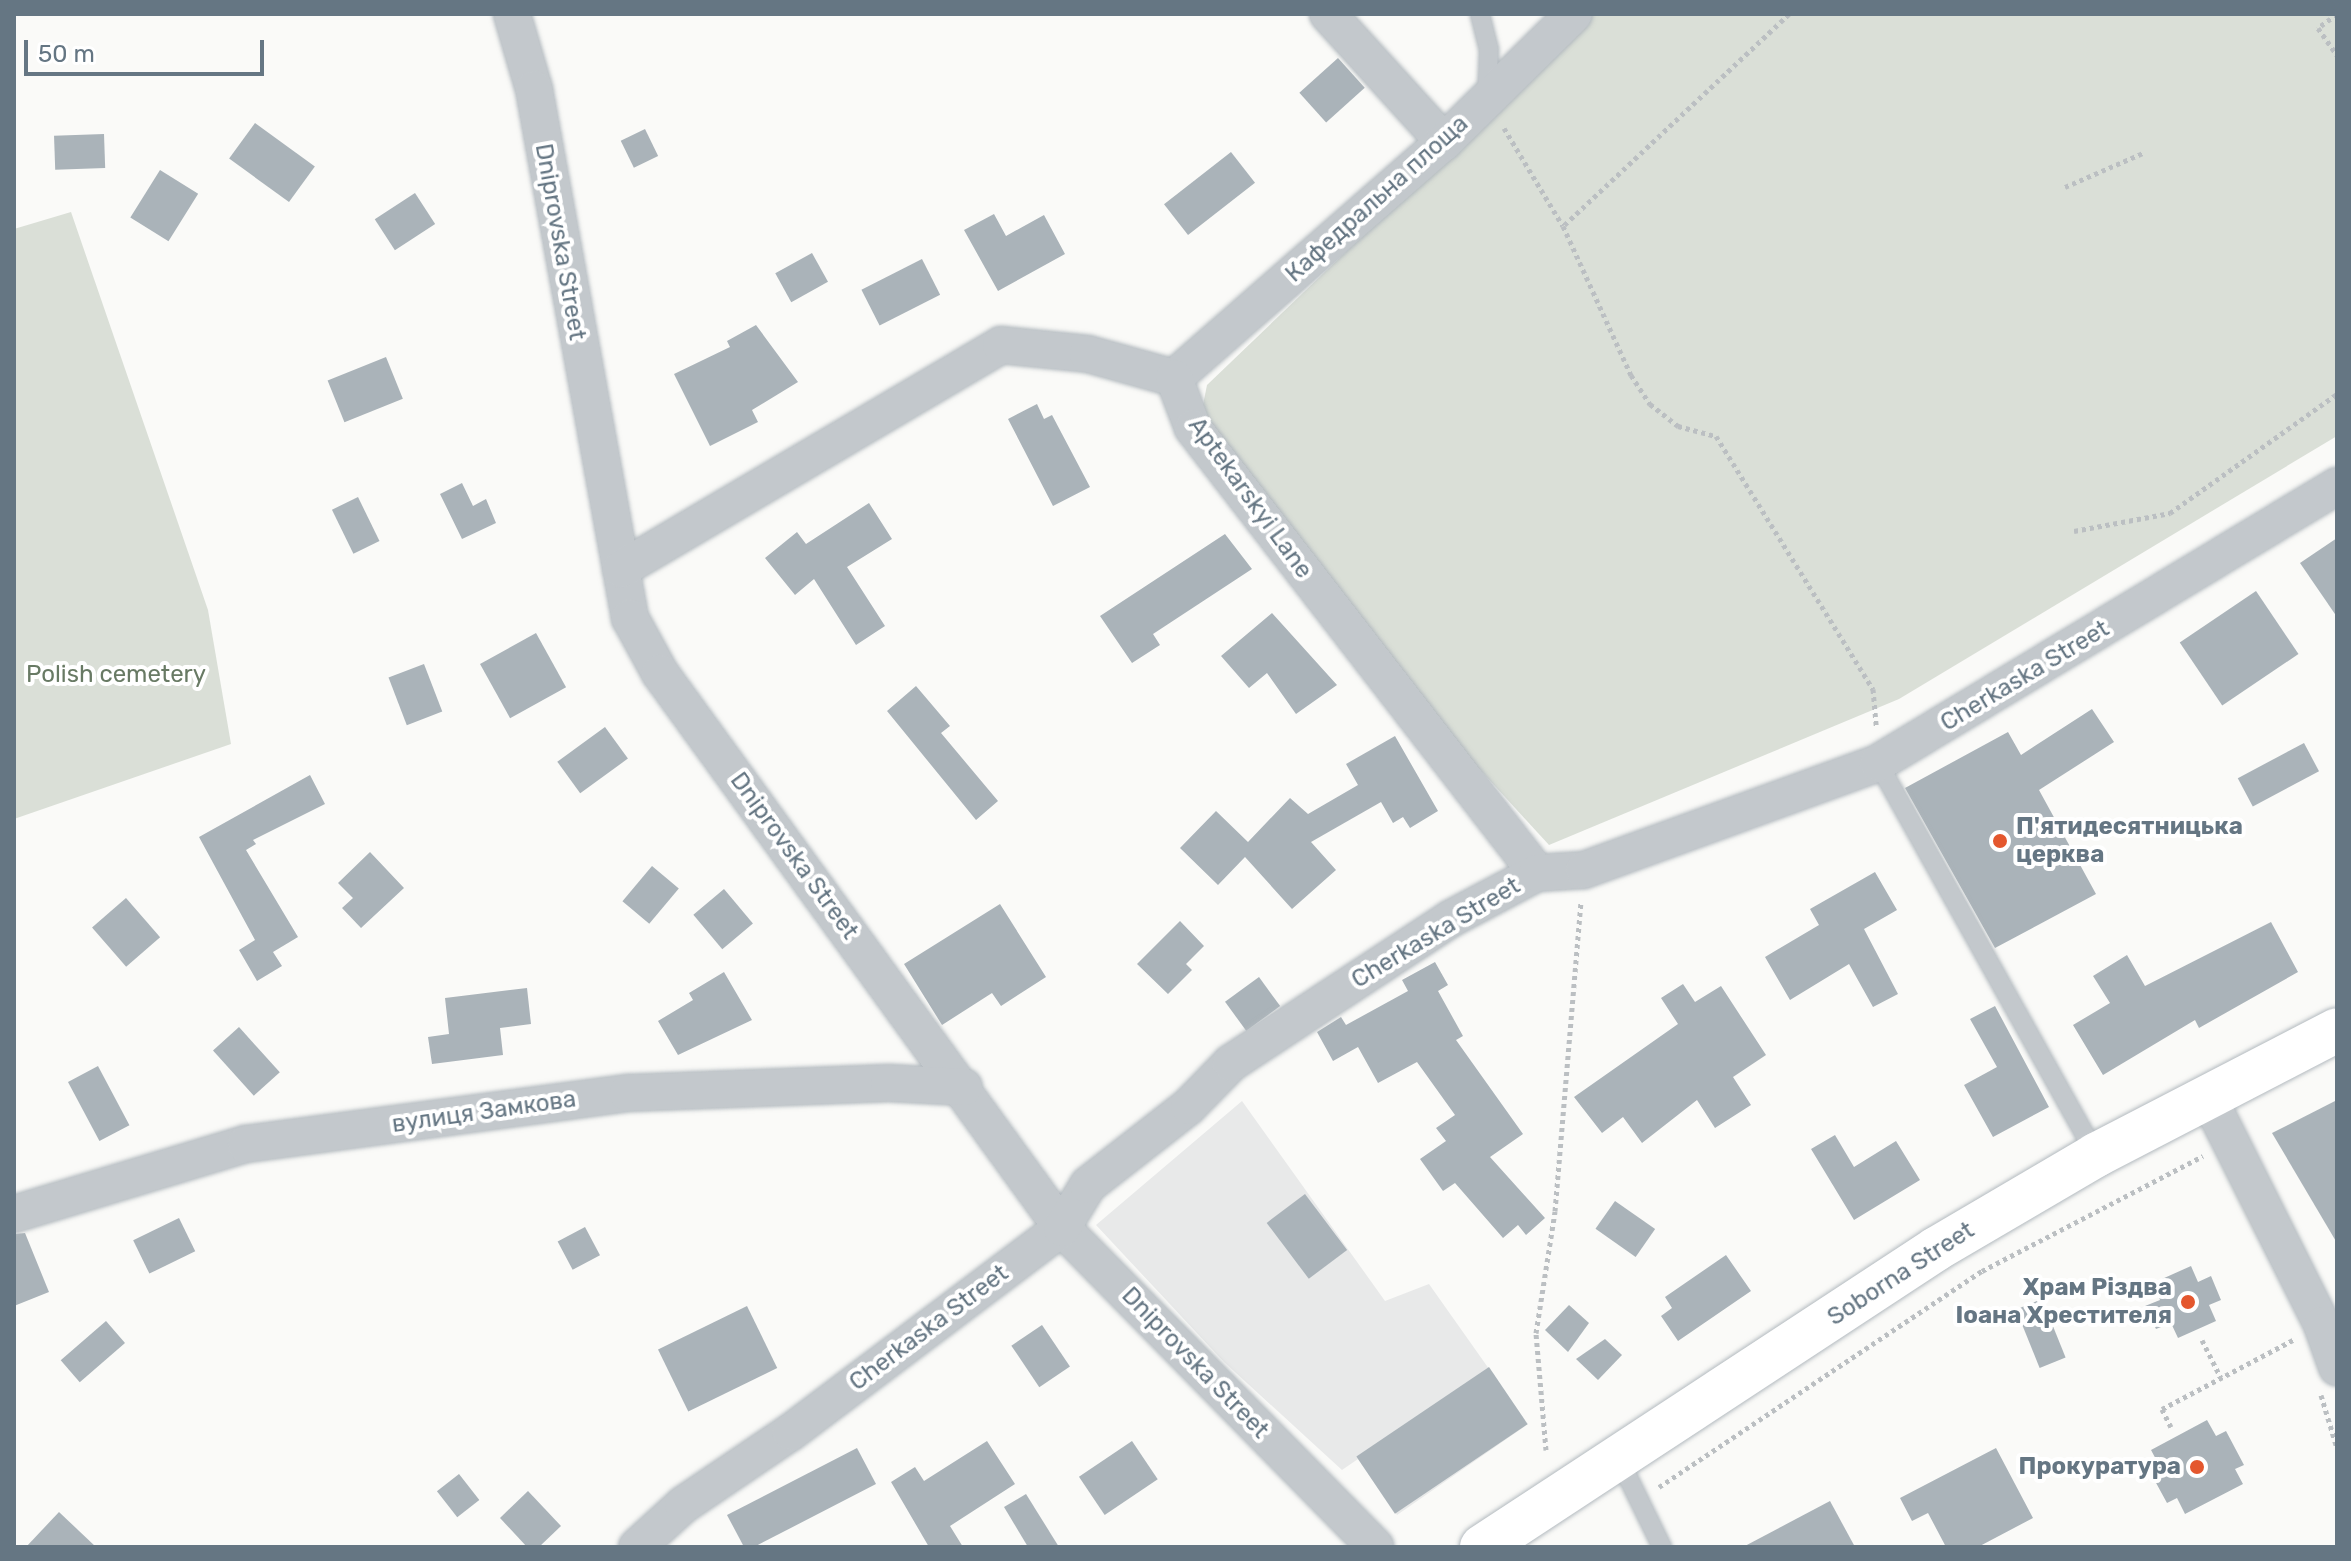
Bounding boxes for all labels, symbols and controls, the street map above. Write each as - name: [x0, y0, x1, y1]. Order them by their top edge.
- scale bar: [28, 24, 268, 74]
- text: 50 m: [38, 40, 95, 68]
- street label: Кафедральна площа: [1280, 109, 1474, 289]
- street label: Dniprovska Street: [529, 141, 591, 343]
- street label: Aptekarskyi Lane: [1182, 412, 1318, 584]
- street label: Cherkaska Street: [1936, 614, 2114, 738]
- park label: Polish cemetery: [26, 661, 206, 689]
- street label: Dniprovska Street: [724, 767, 864, 945]
- place label: П'ятидесятницька церква: [2016, 813, 2243, 869]
- marker: П'ятидесятницька церква: [1991, 832, 2009, 850]
- street label: Cherkaska Street: [1347, 871, 1525, 995]
- street label: вулиця Замкова: [390, 1085, 578, 1139]
- street label: Soborna Street: [1822, 1216, 1980, 1332]
- street label: Cherkaska Street: [844, 1259, 1014, 1397]
- place label: Храм Різдва Іоана Хрестителя: [1955, 1274, 2172, 1330]
- street label: Dniprovska Street: [1115, 1281, 1275, 1445]
- marker: Храм Різдва Іоана Хрестителя: [2179, 1293, 2197, 1311]
- place label: Прокуратура: [2019, 1453, 2181, 1481]
- marker: Прокуратура: [2188, 1458, 2206, 1476]

